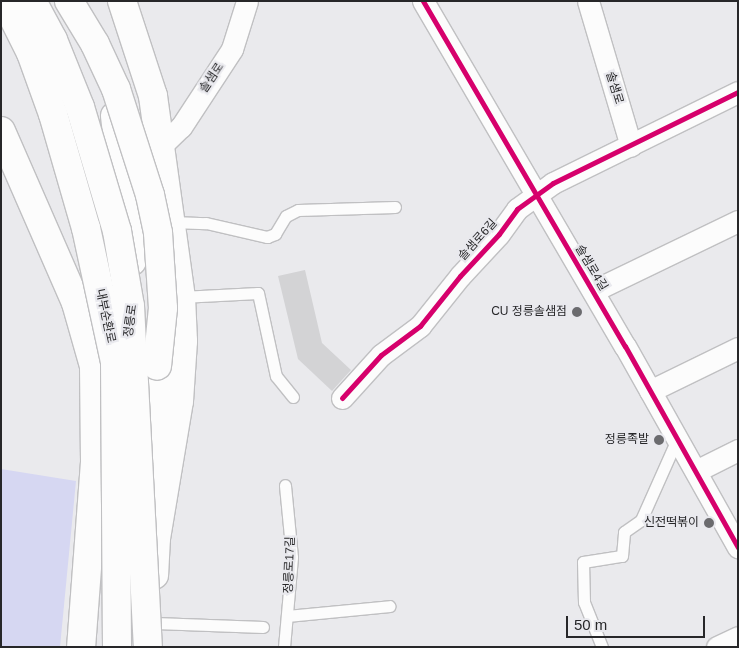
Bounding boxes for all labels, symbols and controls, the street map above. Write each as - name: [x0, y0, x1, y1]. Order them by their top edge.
- street label: 솔샘로: [197, 60, 227, 96]
- street label: 솔샘로: [602, 70, 626, 106]
- street label: 솔샘로6길: [456, 216, 500, 264]
- street label: 솔샘로4길: [572, 243, 610, 293]
- street label: 내부순환로: [92, 288, 118, 344]
- street label: 정릉로: [122, 304, 140, 338]
- place label: CU 정릉솔샘점: [491, 305, 567, 319]
- marker: CU 정릉솔샘점: [571, 306, 583, 318]
- place label: 정릉족발: [605, 433, 649, 447]
- marker: 정릉족발: [653, 434, 665, 446]
- place label: 신전떡볶이: [644, 516, 699, 530]
- marker: 신전떡볶이: [703, 517, 715, 529]
- street label: 정릉로17길: [282, 536, 298, 594]
- scale bar: [569, 606, 708, 638]
- text: 50 m: [574, 616, 607, 633]

